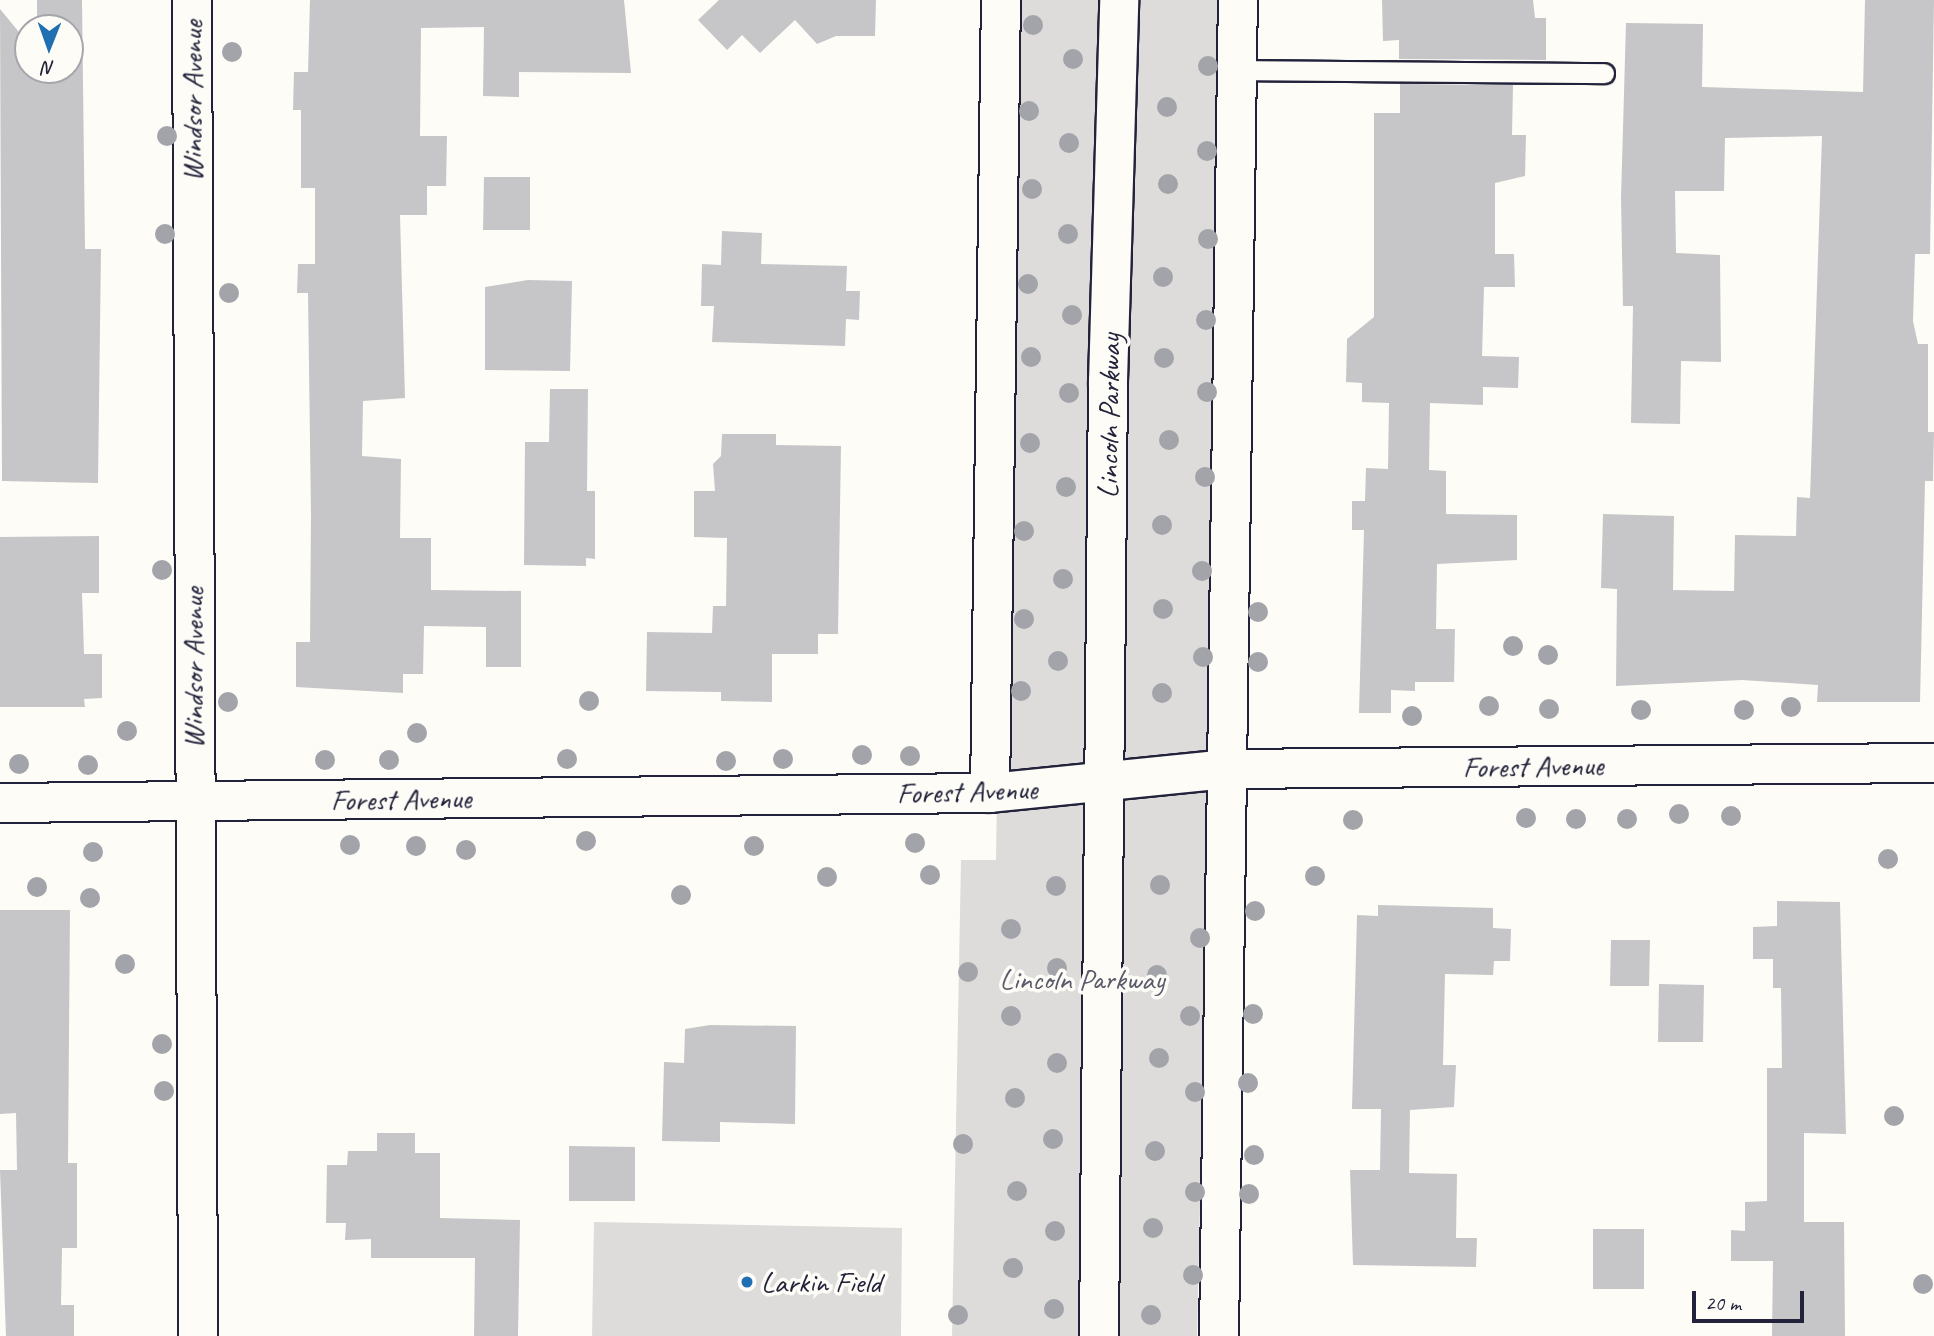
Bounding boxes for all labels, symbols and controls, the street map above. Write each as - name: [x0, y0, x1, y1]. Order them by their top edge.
- north arrow: [14, 14, 84, 84]
- street label: Windsor Avenue: [174, 20, 210, 182]
- text: N: [43, 56, 55, 80]
- street label: Lincoln Parkway: [1090, 333, 1128, 499]
- street label: Windsor Avenue: [175, 587, 211, 749]
- street label: Forest Avenue: [1462, 747, 1604, 785]
- street label: Forest Avenue: [896, 771, 1038, 811]
- street label: Forest Avenue: [330, 780, 472, 818]
- park label: Lincoln Parkway: [1000, 961, 1164, 997]
- place label: Larkin Field: [761, 1264, 881, 1300]
- marker: Larkin Field: [739, 1274, 755, 1290]
- scale bar: [1696, 1276, 1808, 1320]
- text: 20 m: [1705, 1290, 1741, 1316]

